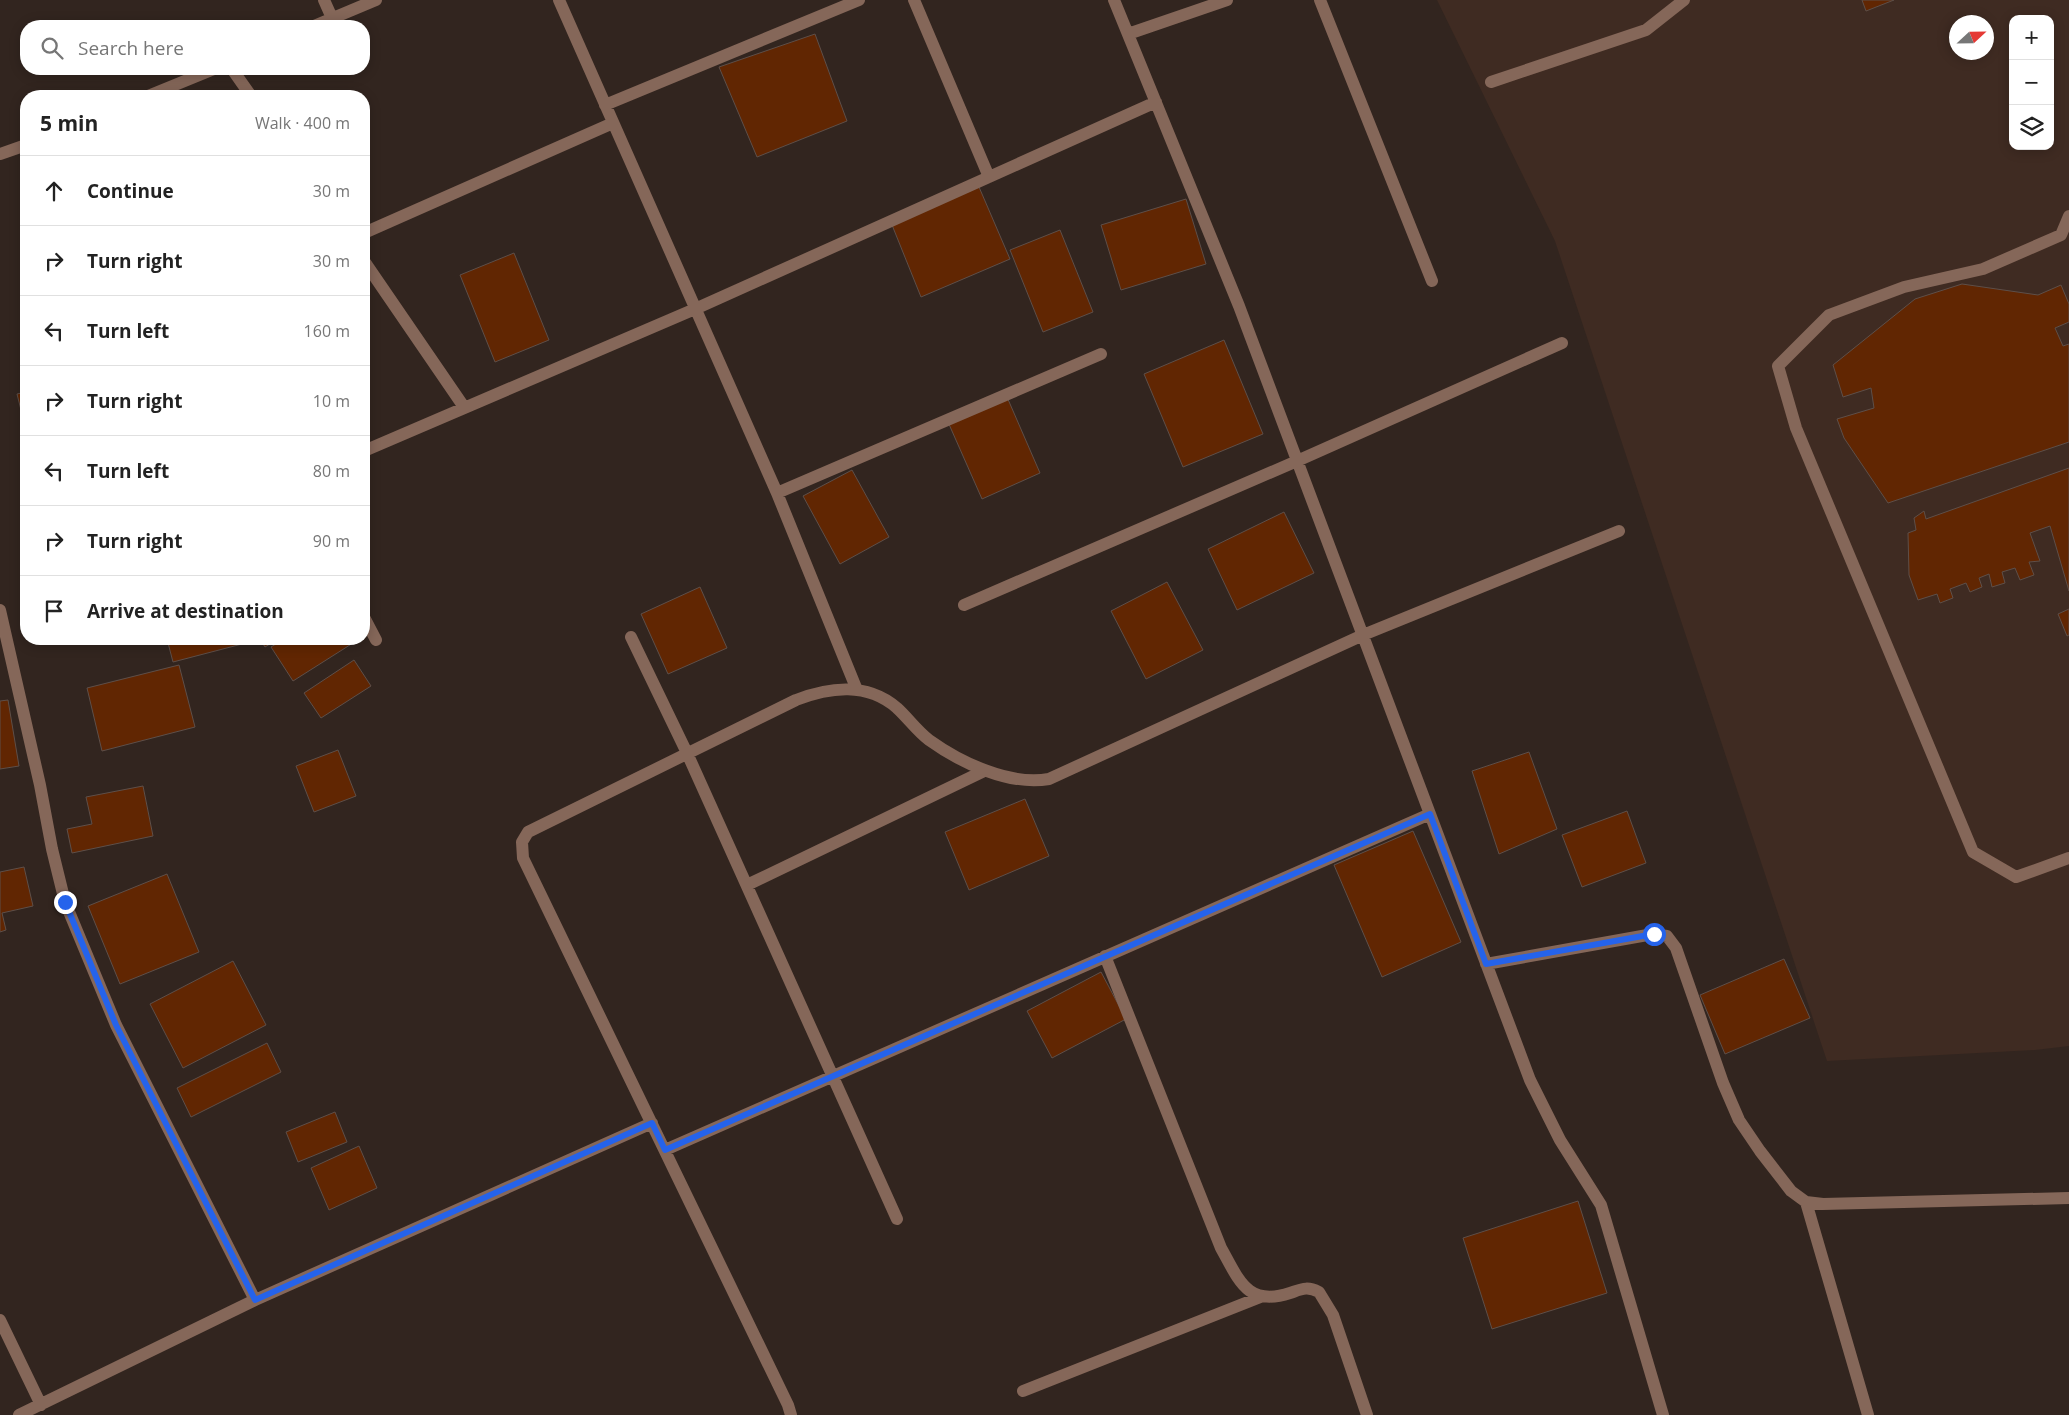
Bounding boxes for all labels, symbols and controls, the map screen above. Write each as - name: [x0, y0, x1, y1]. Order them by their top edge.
- north arrow: [1949, 15, 1994, 60]
- map controls: [2009, 15, 2054, 150]
- button: +: [2009, 15, 2054, 60]
- search box: [20, 20, 370, 75]
- icon: search: [38, 34, 66, 62]
- text: Search here: [78, 35, 184, 61]
- button: −: [2009, 60, 2054, 105]
- button: layers: [2009, 105, 2054, 150]
- text: 5 min: [40, 109, 98, 137]
- text: Walk · 400 m: [255, 112, 350, 134]
- icon: ahead: [40, 177, 68, 205]
- text: Continue: [87, 178, 174, 204]
- text: 30 m: [313, 180, 350, 202]
- icon: right: [40, 247, 68, 275]
- text: Turn right: [87, 248, 182, 274]
- text: 30 m: [313, 250, 350, 272]
- icon: left: [40, 317, 68, 345]
- text: Turn left: [87, 318, 169, 344]
- text: 160 m: [304, 320, 350, 342]
- icon: right: [40, 387, 68, 415]
- text: Turn right: [87, 388, 182, 414]
- text: 10 m: [313, 390, 350, 412]
- icon: left: [40, 457, 68, 485]
- text: Turn left: [87, 458, 169, 484]
- text: 80 m: [313, 460, 350, 482]
- icon: right: [40, 527, 68, 555]
- text: Turn right: [87, 528, 182, 554]
- text: 90 m: [313, 530, 350, 552]
- icon: arrive: [40, 597, 68, 625]
- text: Arrive at destination: [87, 598, 284, 624]
- route end: [54, 891, 77, 914]
- route start: [1643, 923, 1666, 946]

